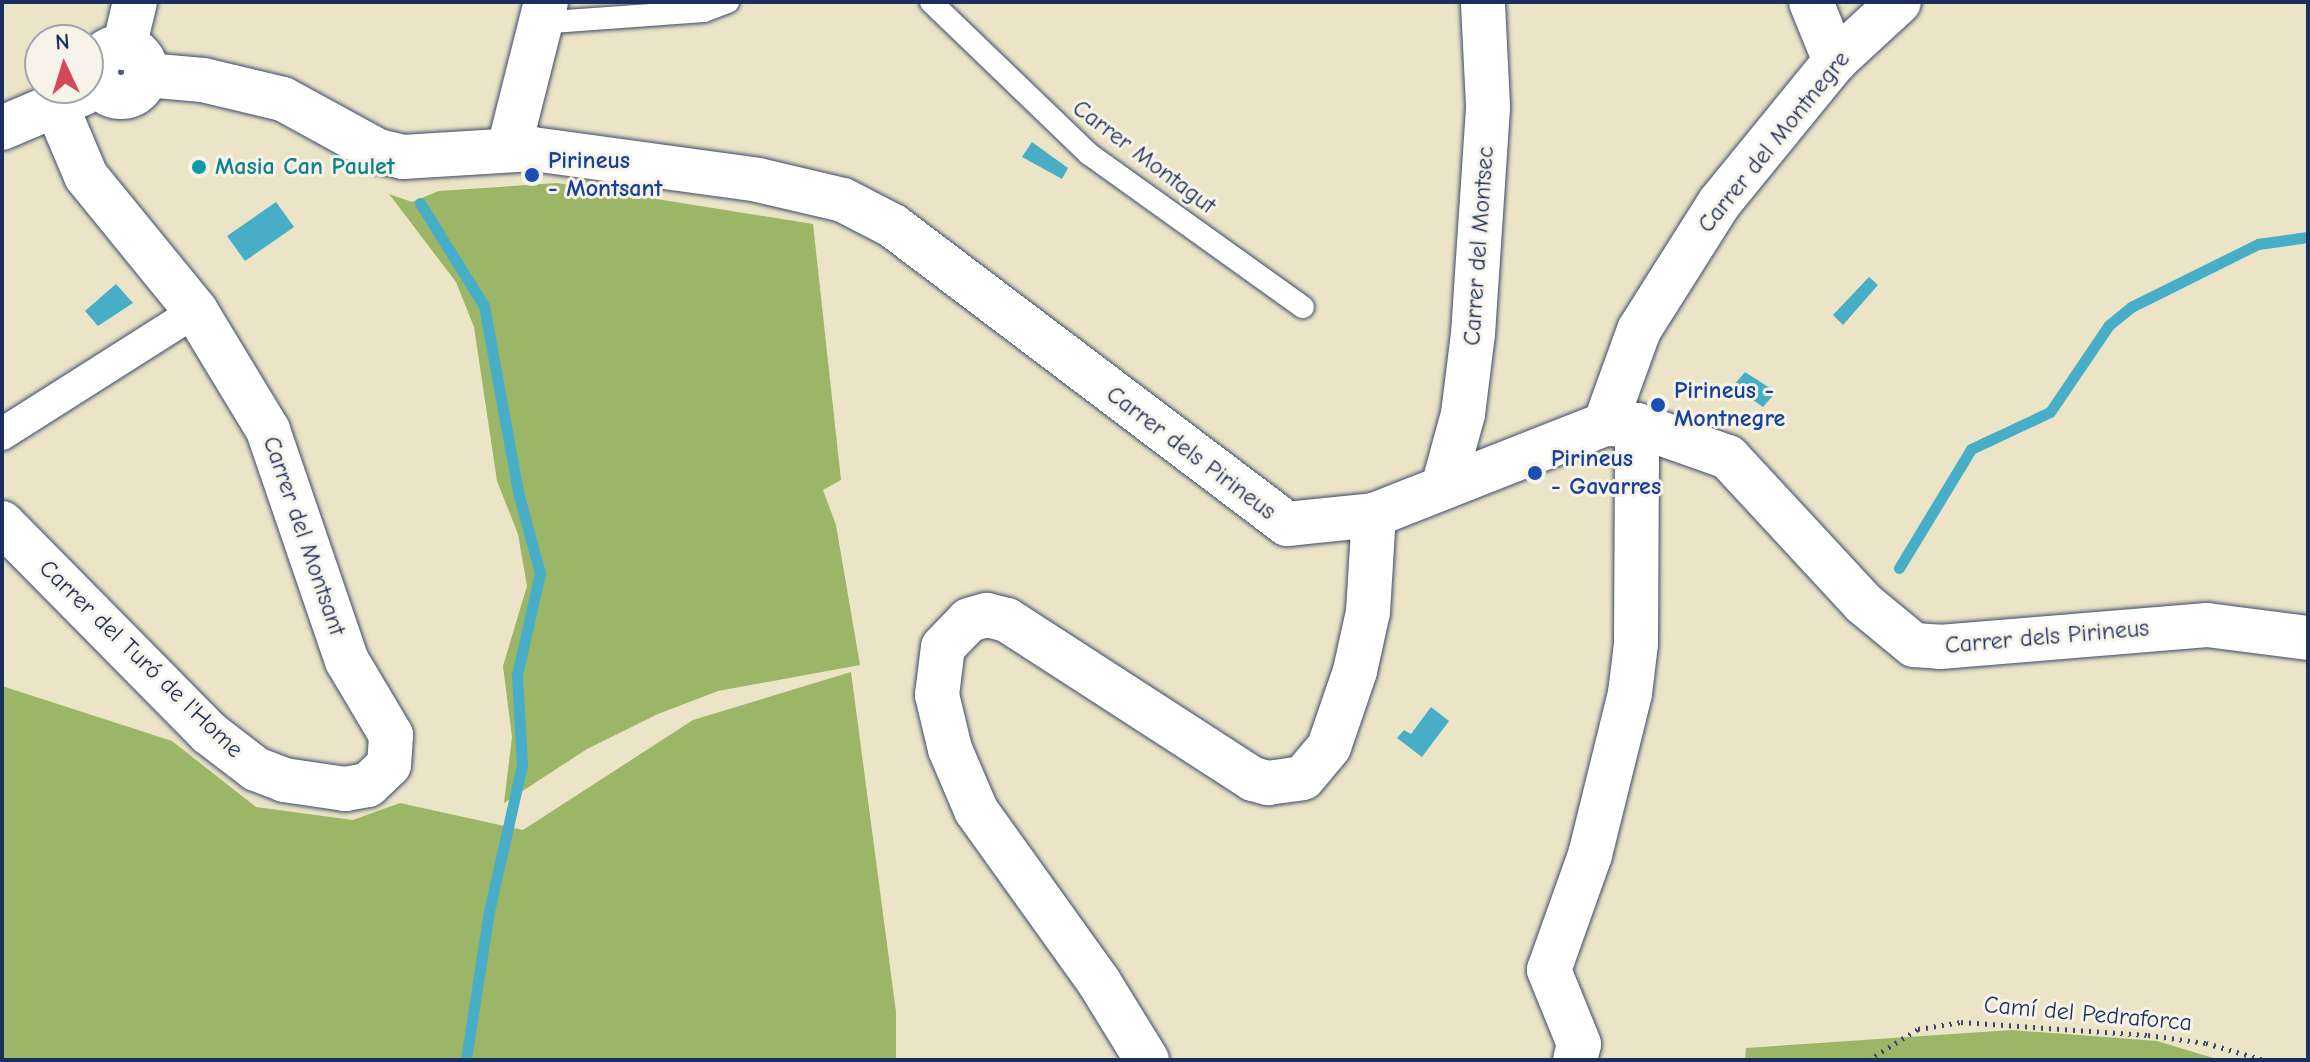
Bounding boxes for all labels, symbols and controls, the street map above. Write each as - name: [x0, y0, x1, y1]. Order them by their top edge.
- north arrow: [24, 24, 104, 104]
- text: N: [54, 29, 71, 56]
- street label: Carrer del Montnegre: [1692, 45, 1856, 239]
- street label: Carrer Montagut: [1067, 94, 1221, 220]
- street label: Carrer del Montsec: [1458, 145, 1500, 347]
- place label: Pirineus - Montsant: [548, 147, 662, 203]
- place label: Masia Can Paulet: [215, 153, 395, 181]
- marker: Masia Can Paulet: [190, 158, 208, 176]
- marker: Pirineus - Montsant: [523, 166, 541, 184]
- place label: Pirineus - Montnegre: [1674, 377, 1785, 433]
- street label: Carrer dels Pirineus: [1101, 380, 1281, 526]
- marker: Pirineus - Montnegre: [1649, 396, 1667, 414]
- street label: Carrer del Montsant: [256, 433, 352, 639]
- place label: Pirineus - Gavarres: [1551, 445, 1661, 501]
- marker: Pirineus - Gavarres: [1526, 464, 1544, 482]
- street label: Carrer del Turó de l'Home: [33, 554, 249, 764]
- street label: Carrer dels Pirineus: [1944, 614, 2150, 660]
- street label: Camí del Pedraforca: [1983, 991, 2193, 1037]

